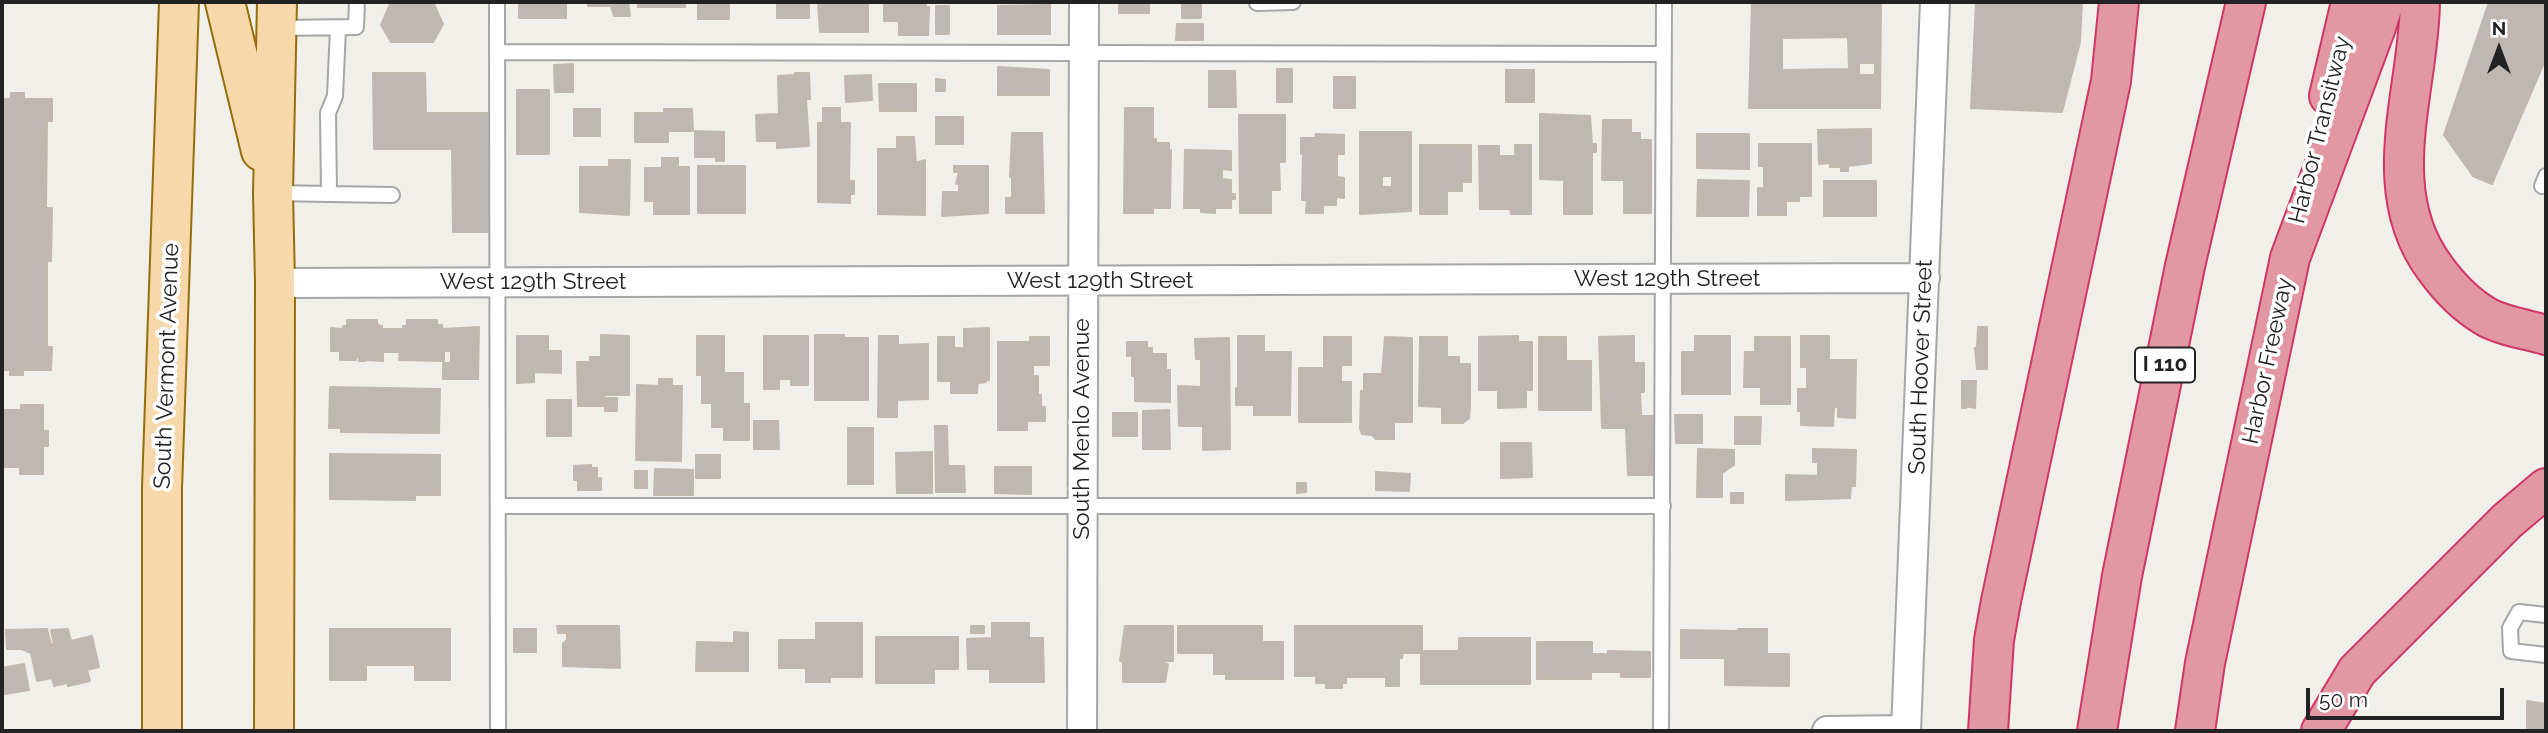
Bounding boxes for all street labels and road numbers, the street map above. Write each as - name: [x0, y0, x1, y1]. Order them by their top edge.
- street label: Harbor Transitway: [2283, 33, 2357, 227]
- street label: South Vermont Avenue: [149, 242, 185, 490]
- street label: South Hoover Street: [1903, 259, 1939, 475]
- street label: West 129th Street: [1574, 265, 1760, 293]
- street label: West 129th Street: [1007, 267, 1193, 295]
- street label: West 129th Street: [440, 268, 626, 296]
- street label: Harbor Freeway: [2237, 275, 2299, 447]
- street label: South Menlo Avenue: [1068, 318, 1096, 540]
- road number: I 110: [2135, 348, 2195, 382]

